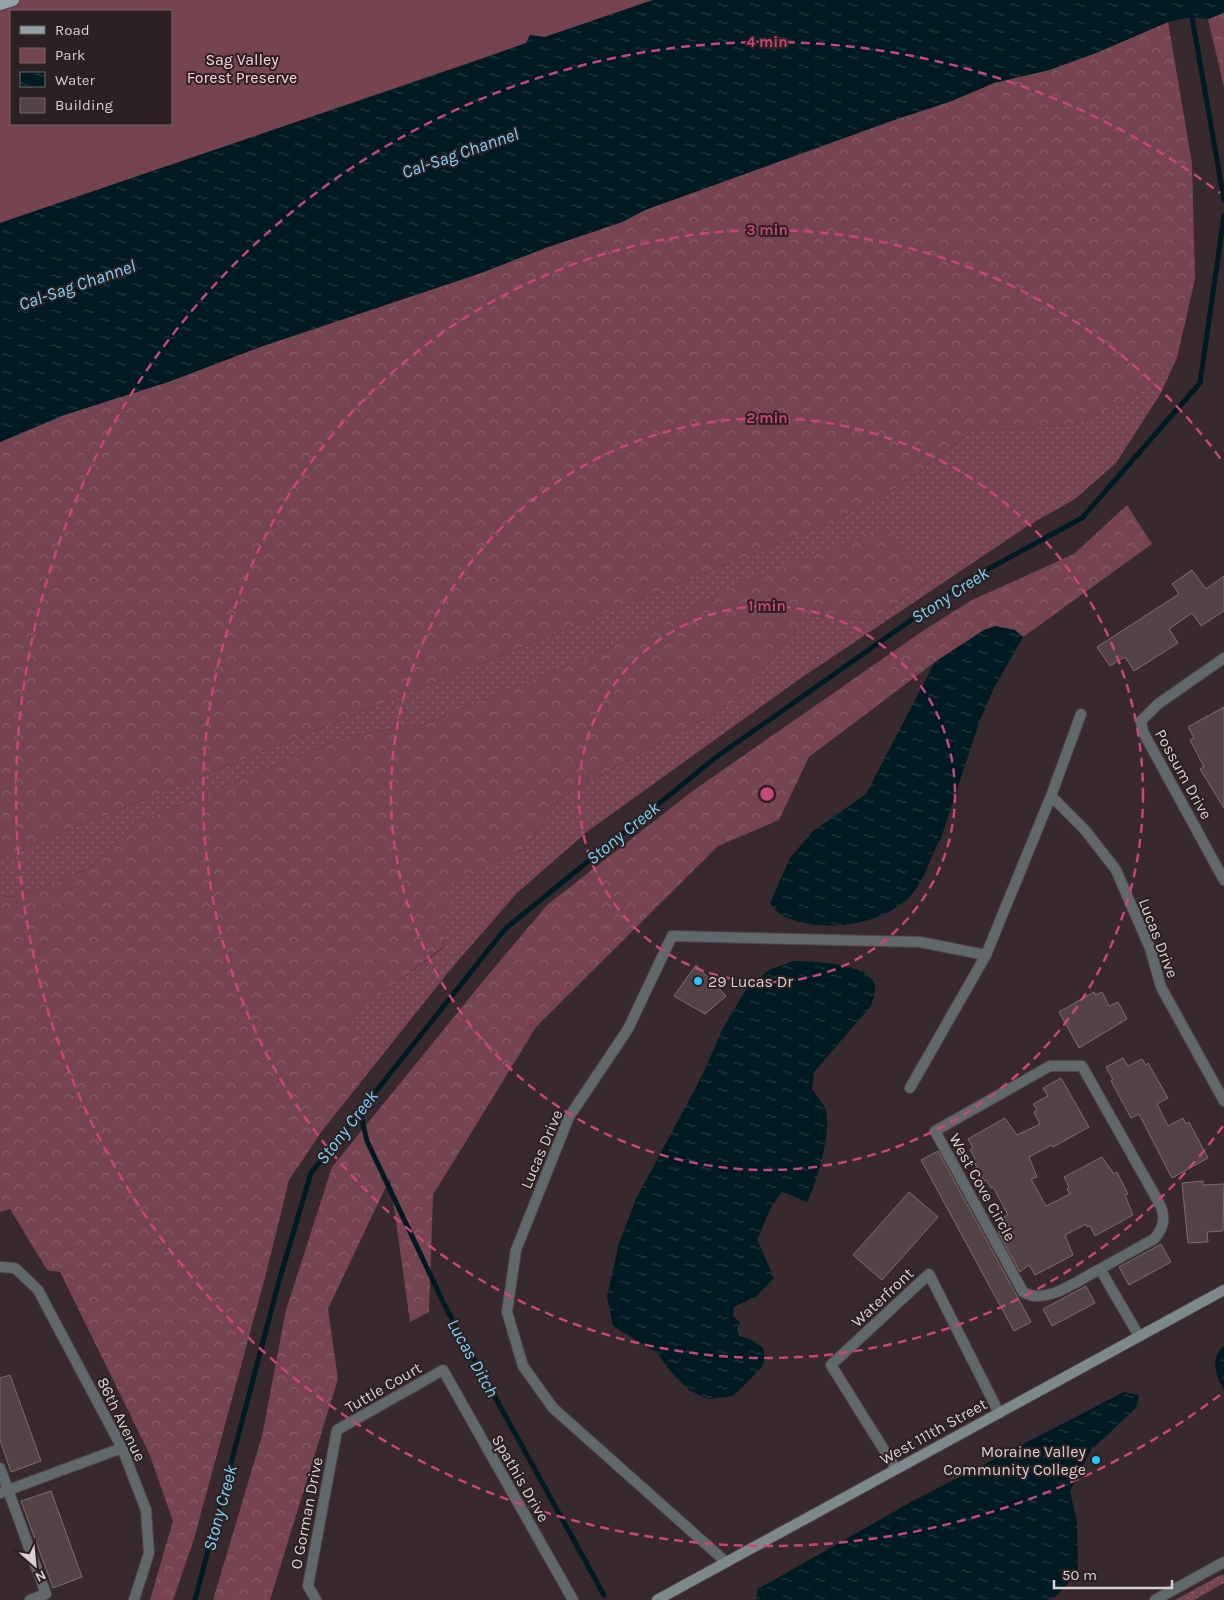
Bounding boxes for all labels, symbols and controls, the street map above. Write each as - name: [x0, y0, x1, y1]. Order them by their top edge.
- legend: [10, 10, 172, 125]
- text: Road: [55, 21, 90, 39]
- text: 4 min: [746, 33, 788, 51]
- text: Park: [55, 46, 85, 64]
- park label: Sag Valley Forest Preserve: [187, 50, 297, 87]
- text: Water: [55, 71, 96, 89]
- text: Building: [55, 96, 113, 114]
- water label: Cal-Sag Channel: [399, 123, 522, 183]
- text: 3 min: [746, 221, 788, 239]
- water label: Cal-Sag Channel: [16, 255, 139, 315]
- text: 2 min: [746, 409, 788, 427]
- water label: Stony Creek: [907, 561, 994, 628]
- text: 1 min: [748, 597, 786, 615]
- street label: Possum Drive: [1151, 726, 1216, 823]
- centre of rings: [758, 785, 776, 803]
- water label: Stony Creek: [582, 796, 665, 869]
- street label: Lucas Drive: [1135, 896, 1182, 981]
- place label: 29 Lucas Dr: [708, 972, 793, 991]
- marker: 29 Lucas Dr: [692, 975, 704, 987]
- water label: Stony Creek: [311, 1085, 383, 1168]
- street label: Lucas Drive: [516, 1107, 567, 1191]
- street label: West Cove Circle: [945, 1130, 1020, 1244]
- street label: Waterfront: [847, 1264, 917, 1331]
- water label: Lucas Ditch: [442, 1315, 504, 1401]
- street label: Tuttle Court: [342, 1358, 425, 1417]
- street label: 86th Avenue: [93, 1374, 150, 1464]
- street label: West 111th Street: [876, 1394, 990, 1469]
- street label: Spathis Drive: [488, 1431, 553, 1525]
- place label: Moraine Valley Community College: [943, 1442, 1087, 1479]
- marker: Moraine Valley Community College: [1090, 1454, 1102, 1466]
- street label: O Gorman Drive: [286, 1456, 327, 1571]
- water label: Stony Creek: [198, 1462, 242, 1553]
- north arrow: [10, 1540, 60, 1590]
- scale bar: [1054, 1558, 1172, 1590]
- text: N: [32, 1566, 49, 1586]
- text: 50 m: [1062, 1566, 1097, 1584]

